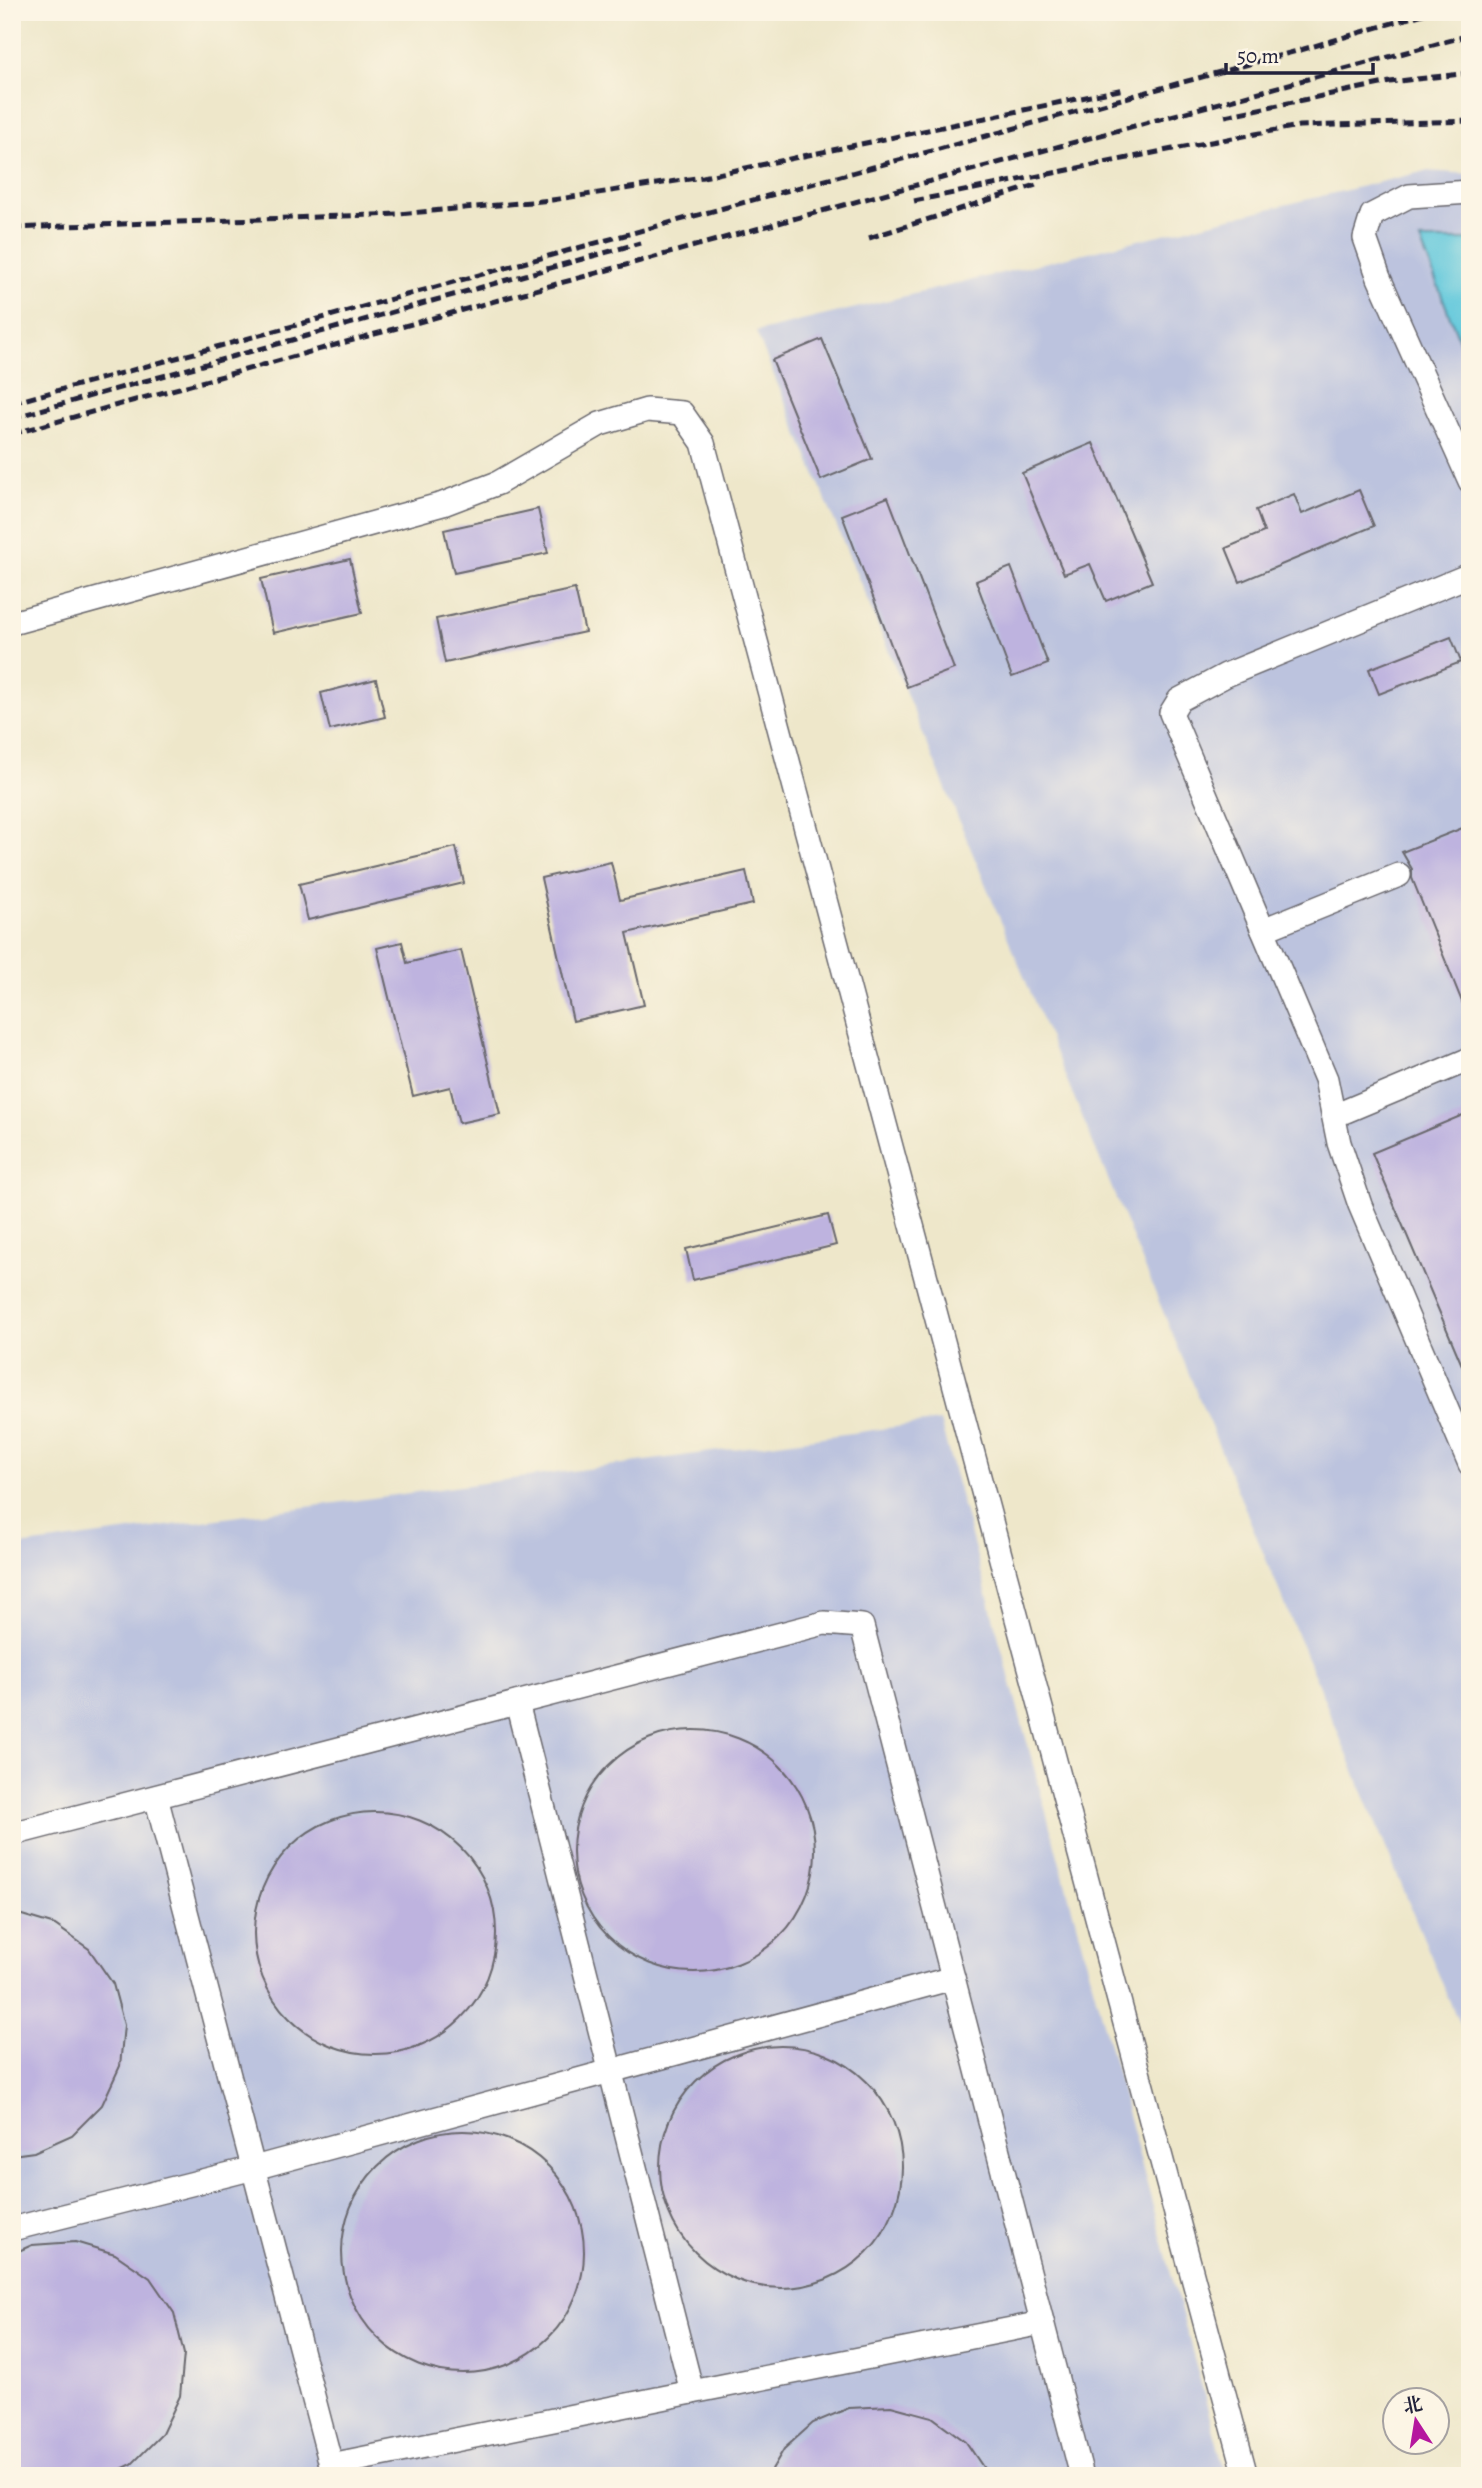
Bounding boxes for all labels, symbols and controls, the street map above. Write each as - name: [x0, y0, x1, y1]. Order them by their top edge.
- scale bar: [1226, 32, 1374, 76]
- text: 50 m: [1237, 42, 1279, 70]
- north arrow: [1380, 2386, 1450, 2456]
- text: 北: [1401, 2391, 1425, 2420]

